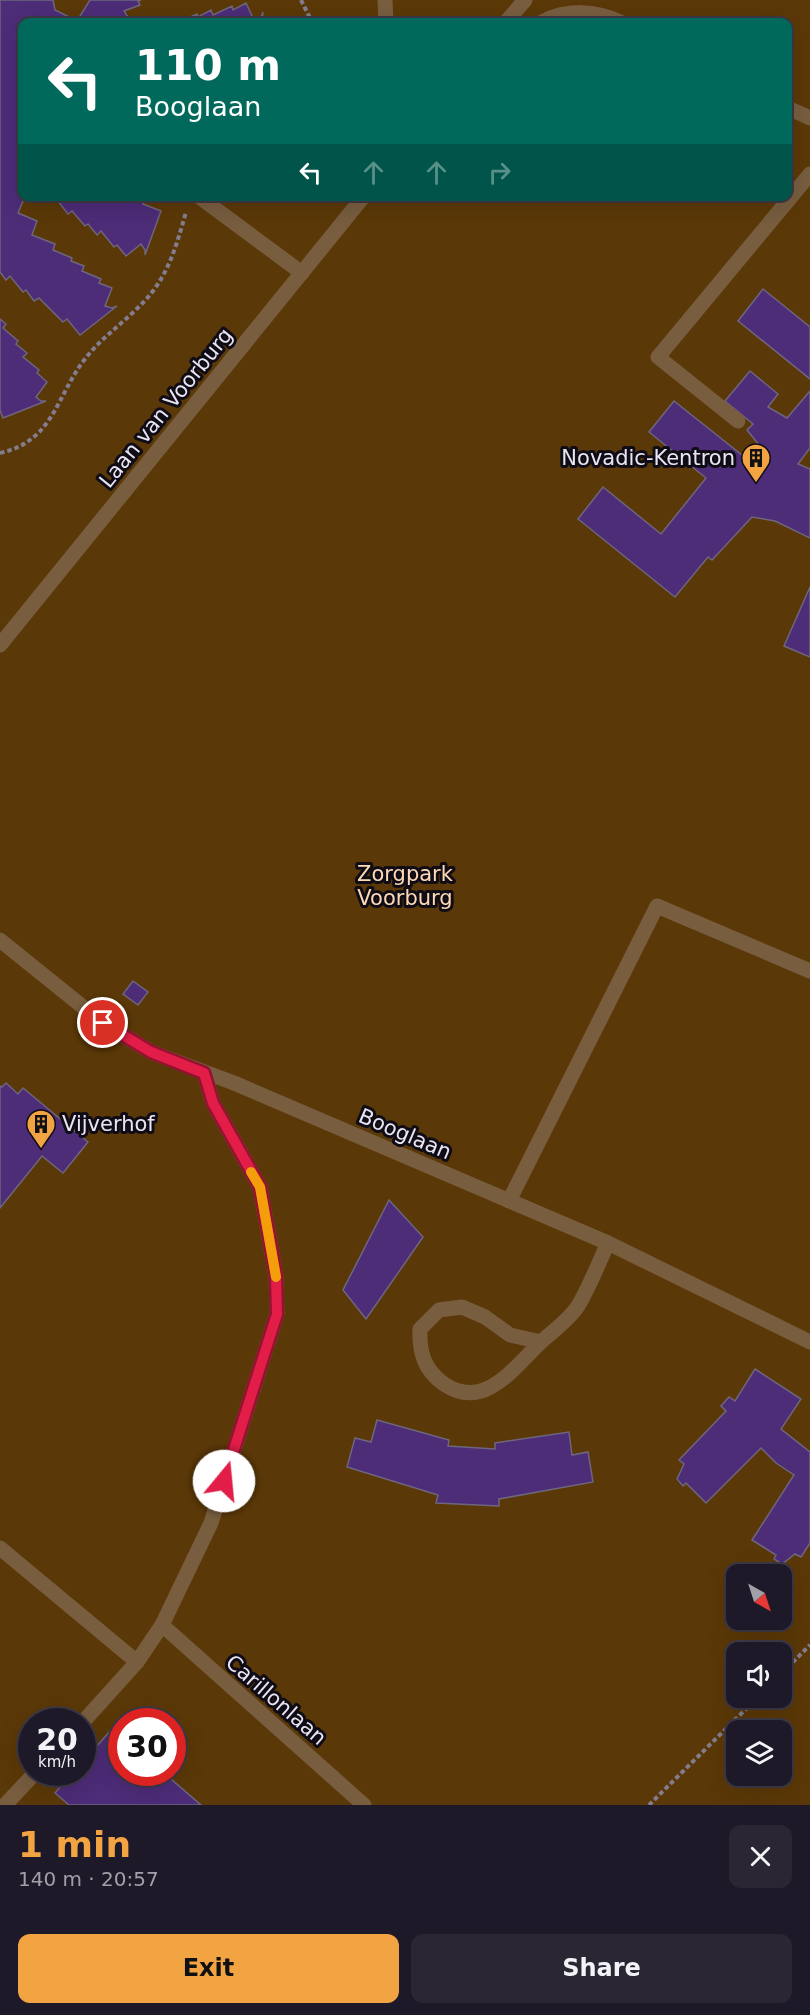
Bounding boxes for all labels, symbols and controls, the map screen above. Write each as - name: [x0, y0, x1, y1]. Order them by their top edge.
- text: 110 m: [135, 41, 281, 90]
- icon: left: [36, 42, 114, 120]
- text: Booglaan: [135, 91, 261, 122]
- icon: left: [294, 156, 327, 189]
- icon: ahead: [357, 156, 390, 189]
- icon: ahead: [420, 156, 453, 189]
- icon: right: [483, 156, 516, 189]
- street label: Laan van Voorburg: [94, 324, 238, 492]
- building icon: Novadic-Kentron: [740, 442, 772, 484]
- place label: Novadic-Kentron: [561, 446, 735, 470]
- park label: Zorgpark Voorburg: [357, 862, 454, 910]
- pin: [77, 997, 128, 1048]
- icon: arrive: [86, 1006, 119, 1039]
- street label: Booglaan: [355, 1104, 455, 1164]
- building icon: Vijverhof: [25, 1108, 57, 1150]
- place label: Vijverhof: [62, 1112, 155, 1136]
- position arrow: [192, 1449, 256, 1513]
- north arrow: [726, 1564, 792, 1630]
- map controls: [726, 1564, 792, 1786]
- button: sound: [726, 1642, 792, 1708]
- street label: Carillonlaan: [221, 1650, 331, 1750]
- speed limit sign: 30: [108, 1708, 186, 1786]
- button: layers: [726, 1720, 792, 1786]
- text: 20: [36, 1722, 78, 1757]
- text: km/h: [38, 1753, 76, 1771]
- text: 1 min: [18, 1824, 131, 1865]
- button: close: [729, 1825, 792, 1888]
- text: 140 m · 20:57: [18, 1867, 159, 1891]
- button: Exit: [18, 1934, 399, 2003]
- button: Share: [411, 1934, 792, 2003]

